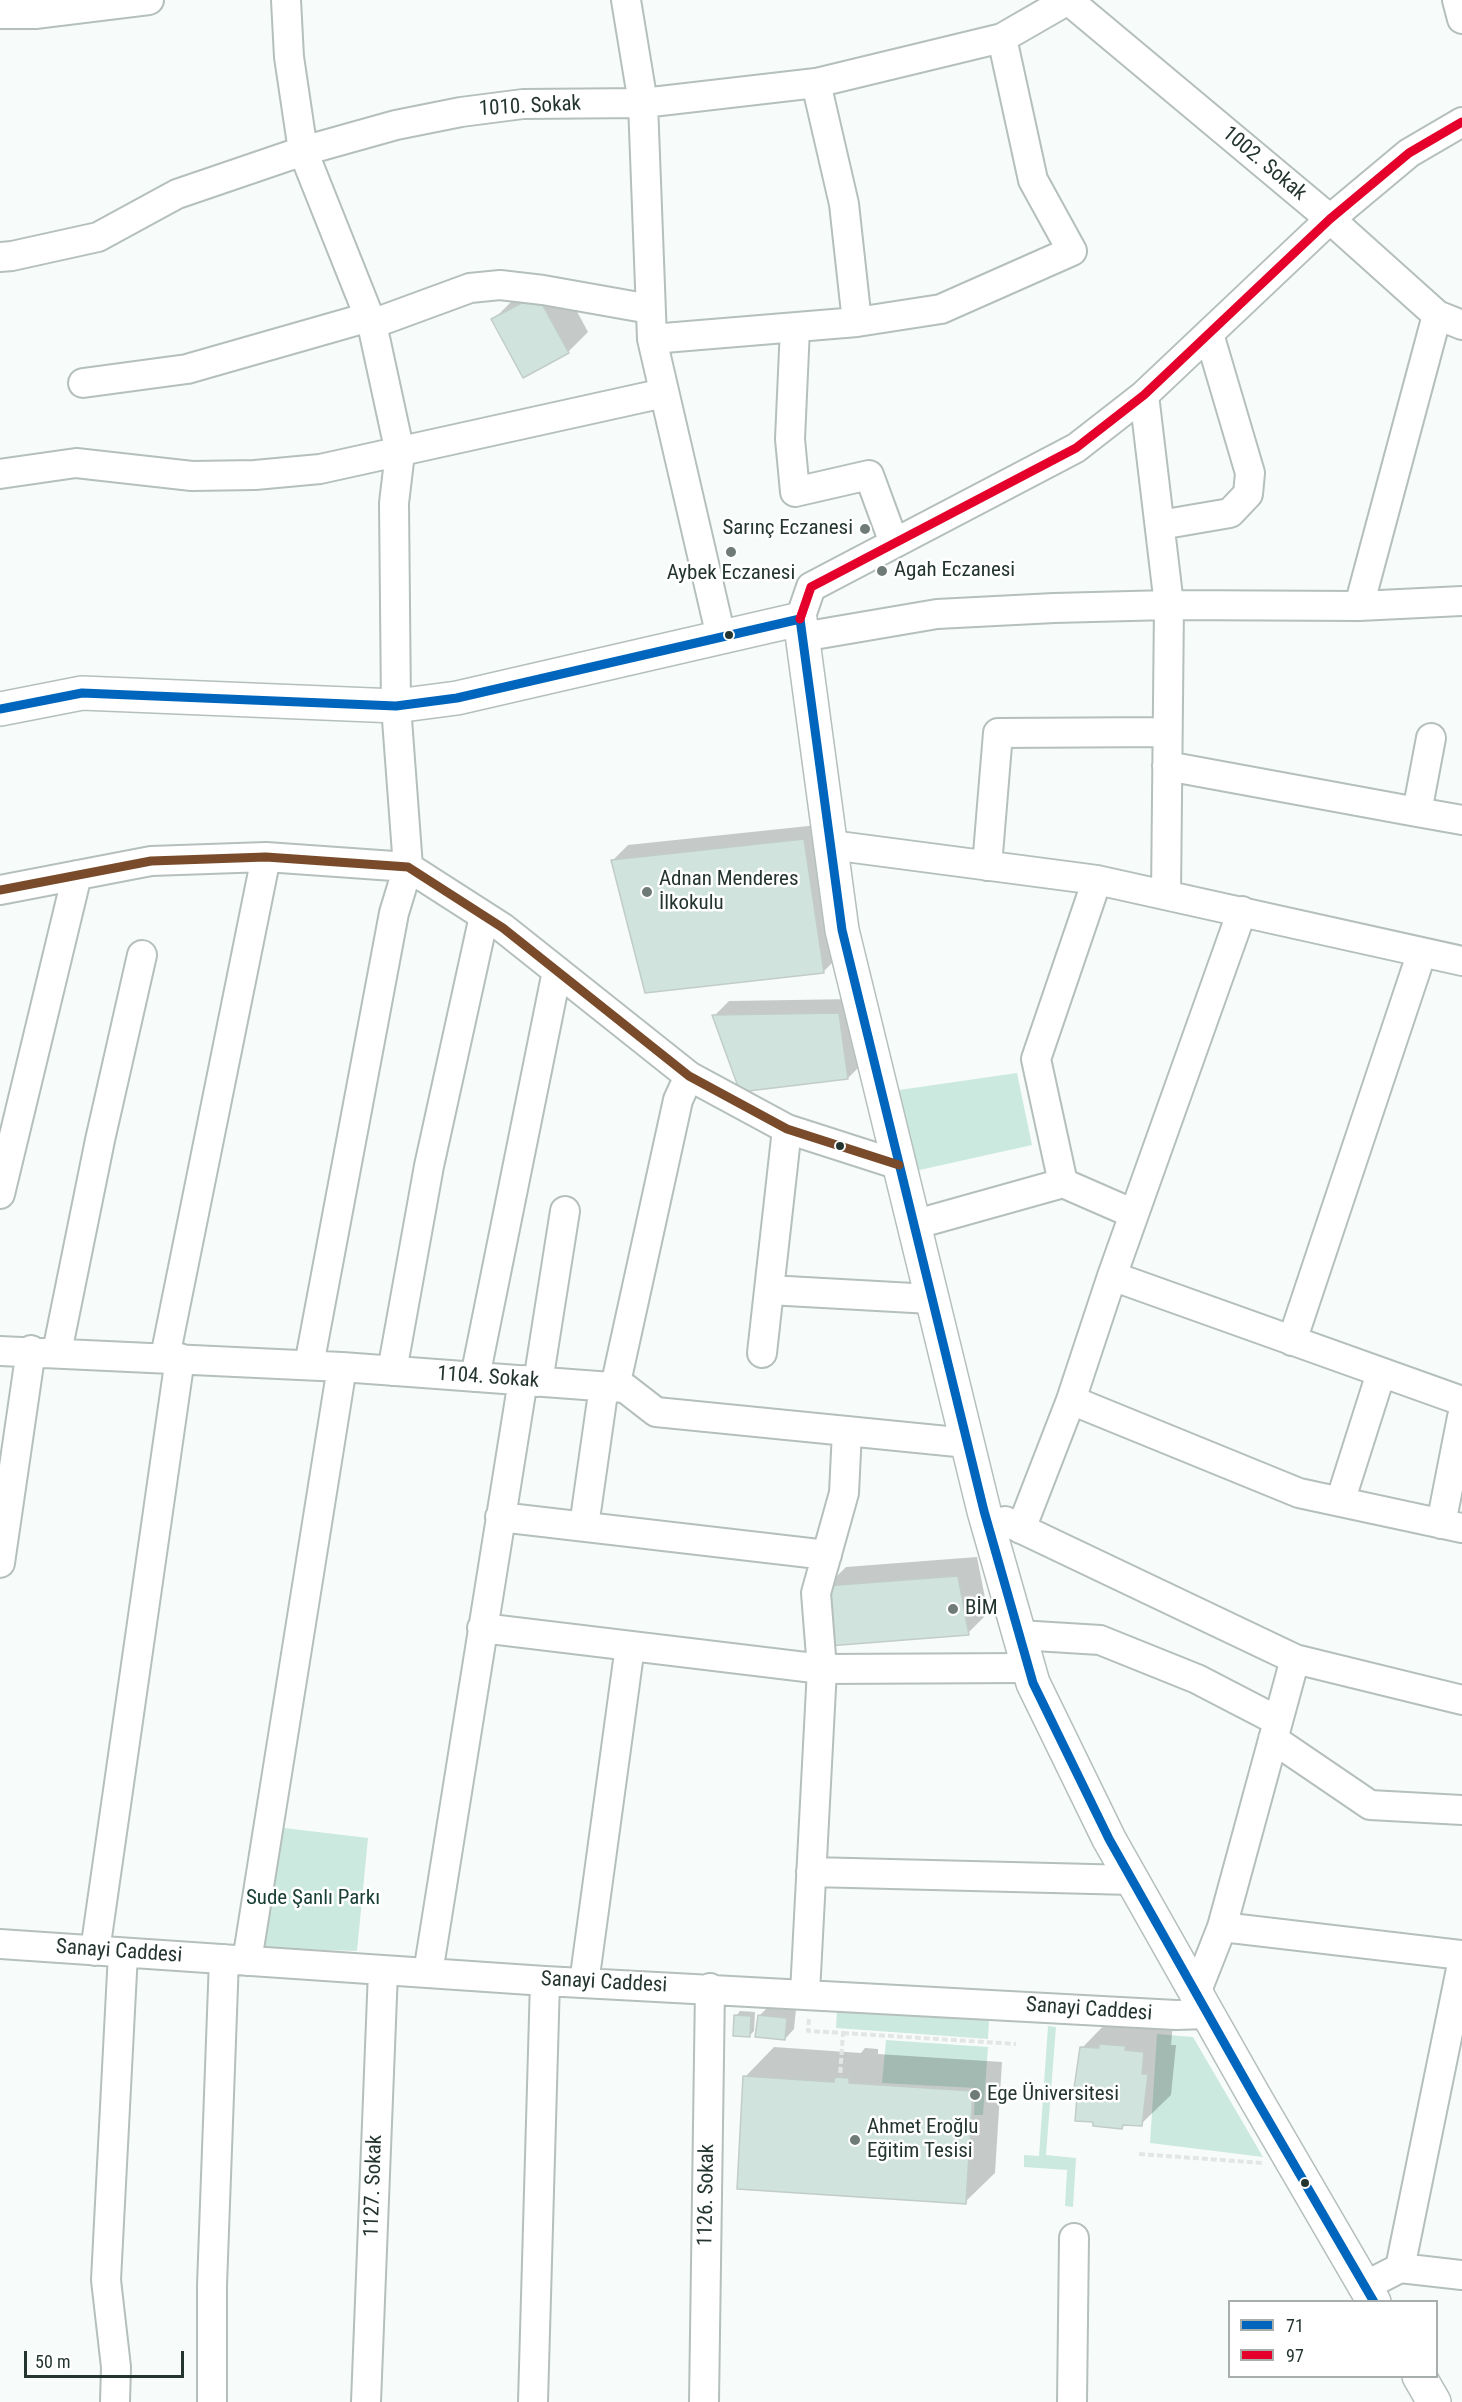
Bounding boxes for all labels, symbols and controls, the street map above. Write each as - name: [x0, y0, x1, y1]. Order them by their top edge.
- street label: 1010. Sokak: [478, 92, 582, 122]
- street label: 1002. Sokak: [1217, 121, 1311, 207]
- place label: Sarınç Eczanesi: [722, 516, 853, 542]
- marker: Sarınç Eczanesi: [858, 522, 872, 536]
- marker: Aybek Eczanesi: [724, 545, 738, 559]
- place label: Agah Eczanesi: [894, 558, 1015, 584]
- place label: Aybek Eczanesi: [667, 561, 795, 587]
- marker: Agah Eczanesi: [875, 564, 889, 578]
- unlabelled marker: [723, 629, 735, 641]
- place label: Adnan Menderes İlkokulu: [659, 867, 799, 917]
- marker: Adnan Menderes İlkokulu: [640, 885, 654, 899]
- unlabelled marker: [834, 1140, 846, 1152]
- street label: 1104. Sokak: [436, 1362, 540, 1394]
- place label: BİM: [965, 1596, 998, 1622]
- marker: BİM: [946, 1602, 960, 1616]
- park label: Sude Şanlı Parkı: [246, 1886, 380, 1912]
- street label: Sanayi Caddesi: [55, 1935, 183, 1969]
- street label: Sanayi Caddesi: [540, 1967, 668, 1999]
- street label: Sanayi Caddesi: [1025, 1993, 1153, 2027]
- place label: Ege Üniversitesi: [987, 2082, 1119, 2108]
- marker: Ege Üniversitesi: [968, 2088, 982, 2102]
- place label: Ahmet Eroğlu Eğitim Tesisi: [867, 2115, 978, 2165]
- marker: Ahmet Eroğlu Eğitim Tesisi: [848, 2133, 862, 2147]
- street label: 1127. Sokak: [360, 2134, 388, 2238]
- street label: 1126. Sokak: [694, 2144, 720, 2246]
- unlabelled marker: [1299, 2177, 1311, 2189]
- legend: [1228, 2300, 1438, 2378]
- text: 71: [1286, 2315, 1304, 2336]
- scale bar: [27, 2339, 188, 2377]
- text: 97: [1286, 2345, 1304, 2366]
- text: 50 m: [35, 2351, 70, 2372]

